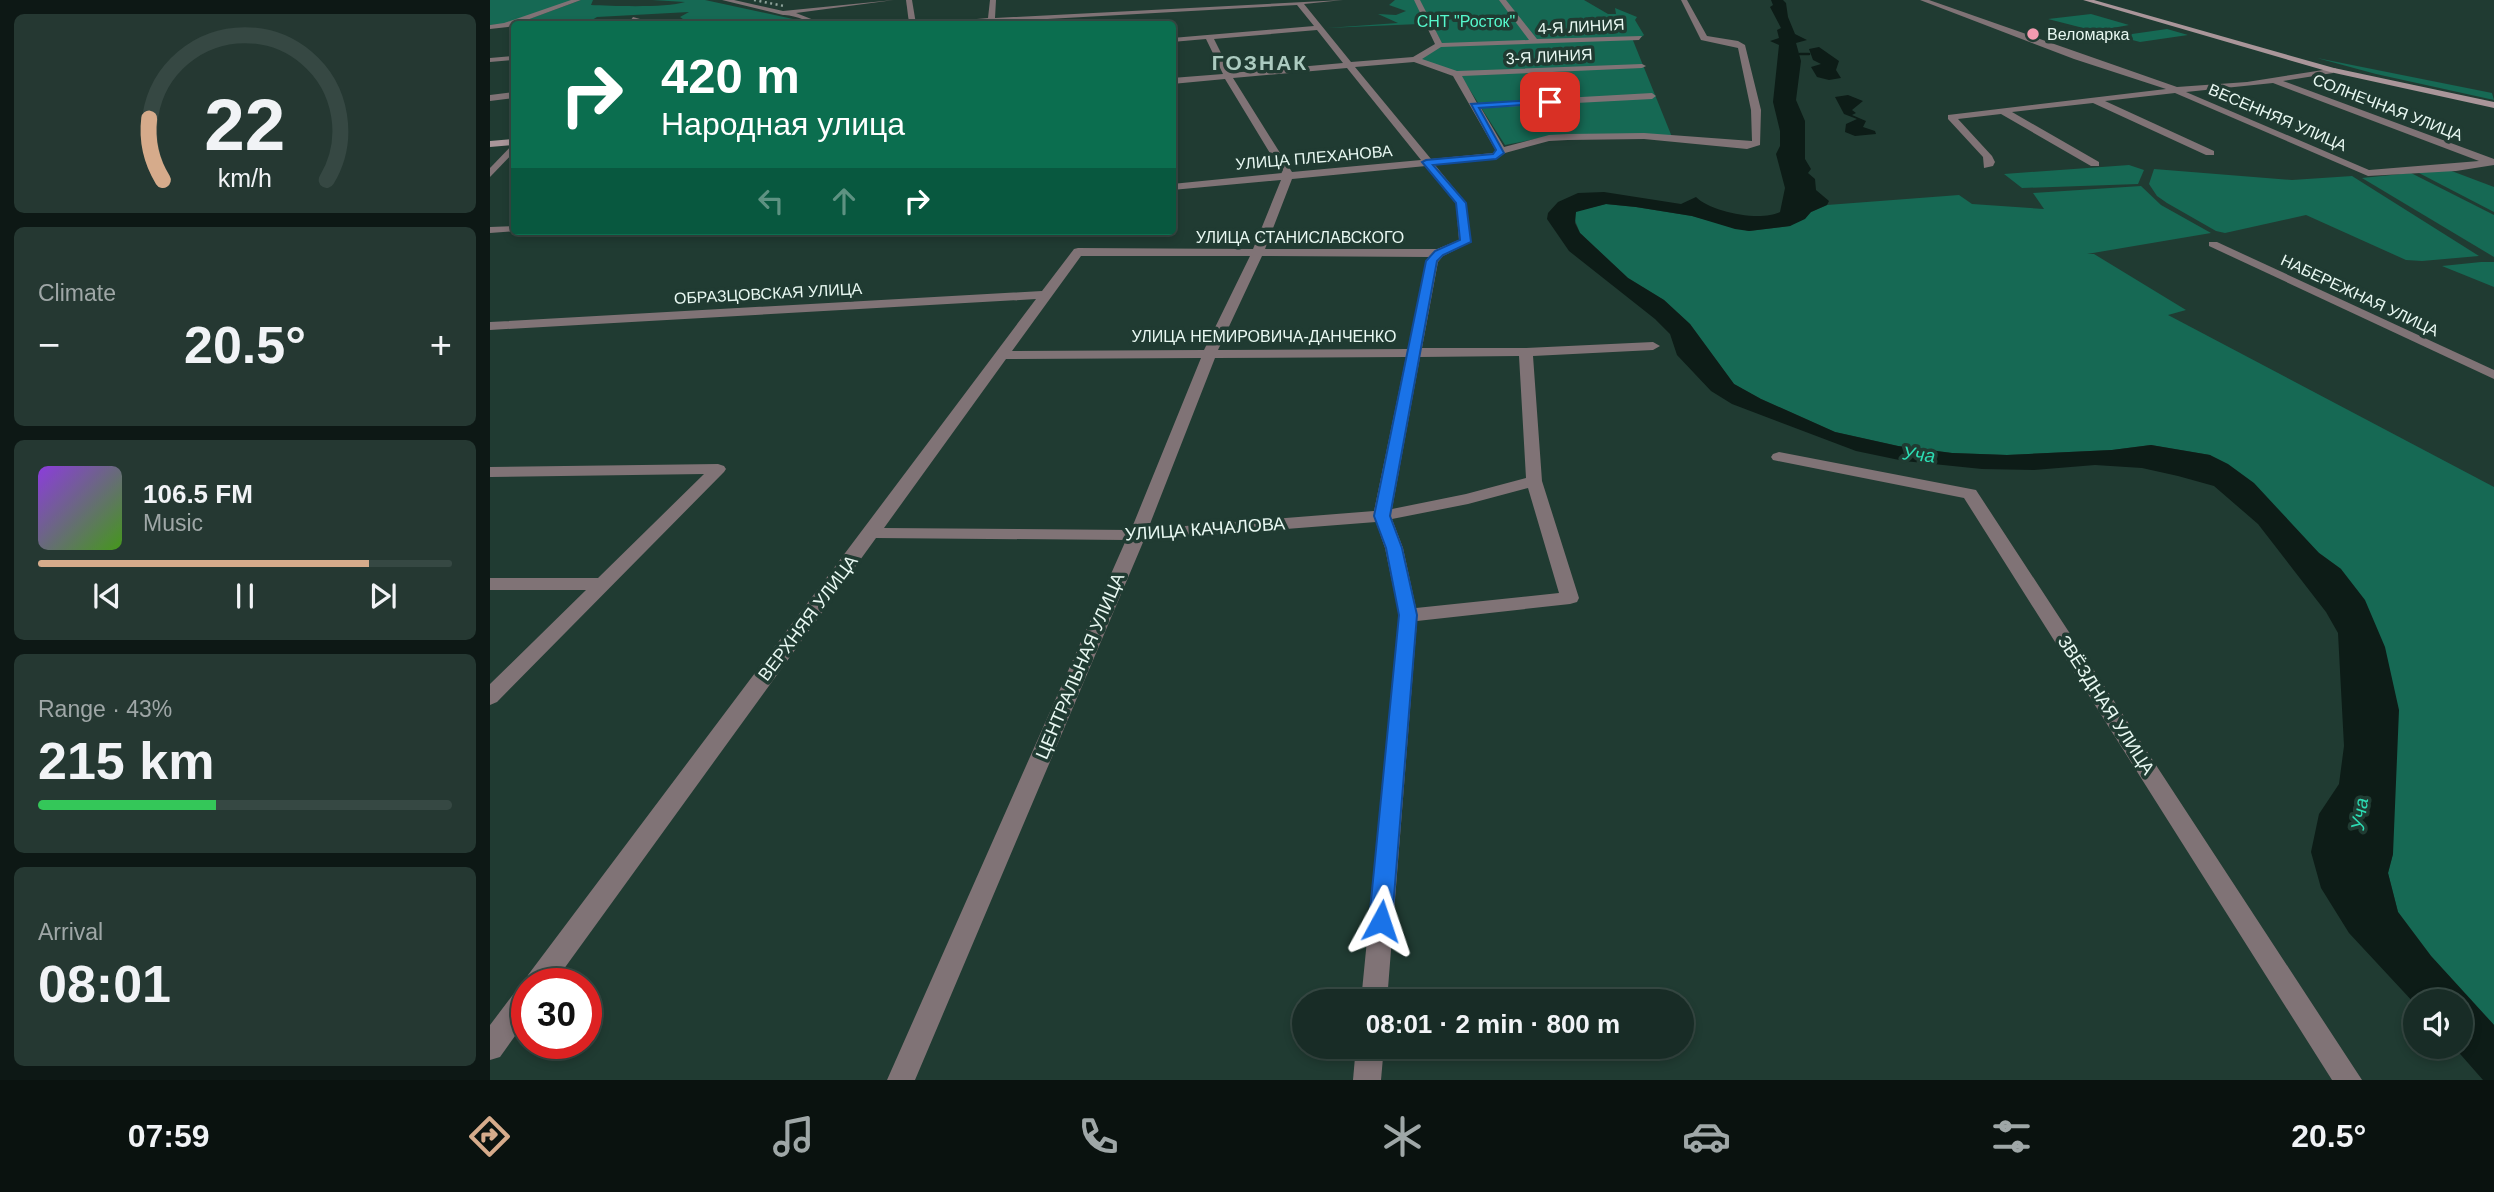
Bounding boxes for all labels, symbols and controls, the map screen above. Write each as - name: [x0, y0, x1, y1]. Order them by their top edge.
- park label: СНТ "Росток": [1417, 13, 1515, 30]
- street label: 4-Я ЛИНИЯ: [1537, 16, 1625, 37]
- marker: Веломарка: [2025, 26, 2041, 42]
- place label: Веломарка: [2047, 26, 2130, 43]
- street label: 3-Я ЛИНИЯ: [1505, 46, 1593, 67]
- icon: right: [546, 49, 637, 140]
- text: 420 m: [661, 49, 800, 103]
- district label: ГОЗНАК: [1212, 51, 1308, 74]
- street label: СОЛНЕЧНАЯ УЛИЦА: [2310, 71, 2465, 144]
- pin: [1520, 72, 1580, 132]
- street label: ВЕСЕННЯЯ УЛИЦА: [2206, 81, 2350, 154]
- icon: arrive: [1531, 83, 1569, 121]
- text: 22: [205, 84, 285, 165]
- text: Народная улица: [661, 106, 905, 142]
- street label: УЛИЦА ПЛЕХАНОВА: [1235, 142, 1394, 173]
- text: km/h: [218, 163, 272, 191]
- icon: left: [752, 182, 790, 220]
- icon: ahead: [825, 182, 863, 220]
- icon: right: [898, 182, 936, 220]
- street label: УЛИЦА СТАНИСЛАВСКОГО: [1196, 229, 1404, 246]
- street label: НАБЕРЕЖНАЯ УЛИЦА: [2278, 251, 2442, 340]
- text: Climate: [38, 280, 116, 306]
- street label: ОБРАЗЦОВСКАЯ УЛИЦА: [673, 280, 863, 307]
- text: 20.5°: [184, 316, 306, 374]
- text: −: [38, 324, 60, 366]
- text: +: [430, 324, 452, 366]
- street label: УЛИЦА НЕМИРОВИЧА-ДАНЧЕНКО: [1132, 328, 1396, 345]
- water label: Уча: [1901, 442, 1936, 467]
- text: 106.5 FM: [143, 479, 253, 509]
- text: Music: [143, 510, 203, 536]
- street label: УЛИЦА КАЧАЛОВА: [1124, 513, 1286, 545]
- street label: ВЕРХНЯЯ УЛИЦА: [754, 551, 862, 685]
- street label: ЦЕНТРАЛЬНАЯ УЛИЦА: [1032, 570, 1128, 762]
- icon: previous: [88, 577, 126, 615]
- icon: pause: [226, 577, 264, 615]
- icon: next: [364, 577, 402, 615]
- street label: ЗВЁЗДНАЯ УЛИЦА: [2054, 632, 2158, 778]
- text: Range · 43%: [38, 696, 172, 722]
- text: 215 km: [38, 732, 214, 790]
- water label: Уча: [2347, 796, 2372, 833]
- position arrow: [1344, 884, 1418, 958]
- text: Arrival: [38, 919, 103, 945]
- text: 08:01: [38, 955, 171, 1013]
- speed limit sign: 30: [511, 968, 602, 1059]
- map controls: [2403, 989, 2473, 1059]
- button: sound: [2403, 989, 2473, 1059]
- text: 08:01 · 2 min · 800 m: [1366, 1009, 1620, 1039]
- icon: directions: [465, 1112, 514, 1161]
- icon: music: [769, 1112, 818, 1161]
- icon: phone: [1074, 1112, 1123, 1161]
- icon: climate: [1378, 1112, 1427, 1161]
- icon: car: [1682, 1112, 1731, 1161]
- icon: filters: [1987, 1112, 2036, 1161]
- text: 07:59: [128, 1118, 210, 1154]
- text: 20.5°: [2291, 1118, 2366, 1154]

